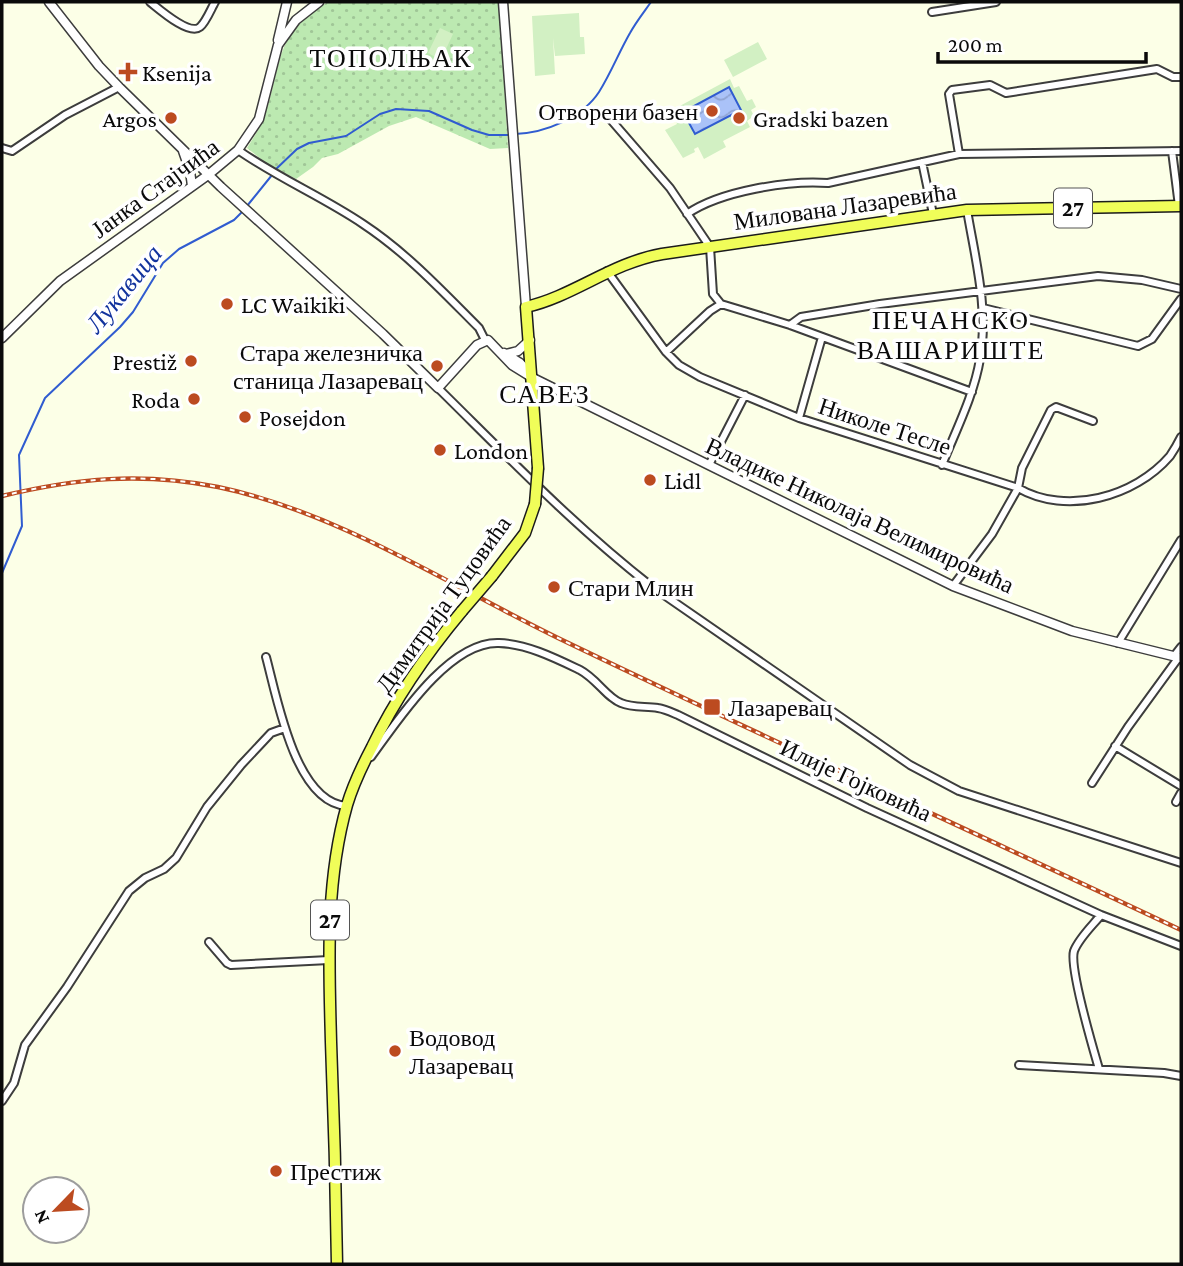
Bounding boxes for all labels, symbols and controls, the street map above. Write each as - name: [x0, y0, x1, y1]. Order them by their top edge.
- scale bar: [938, 21, 1146, 65]
- text: 200 m: [948, 33, 1003, 57]
- district label: ТОПОЛЊАК: [310, 44, 473, 73]
- place label: Ksenija: [142, 59, 212, 86]
- marker: Ksenija: [120, 64, 136, 80]
- place label: Отворени базен: [538, 98, 698, 125]
- marker: Отворени базен: [704, 103, 720, 119]
- place label: Argos: [102, 105, 157, 132]
- place label: Gradski bazen: [753, 105, 889, 132]
- marker: Argos: [163, 110, 179, 126]
- marker: Gradski bazen: [731, 110, 747, 126]
- street label: Јанка Стајчића: [86, 133, 224, 243]
- street label: Милована Лазаревића: [732, 177, 958, 235]
- road number: 27: [1054, 188, 1092, 228]
- water label: Лукавица: [79, 239, 168, 339]
- place label: LC Waikiki: [241, 291, 345, 318]
- marker: LC Waikiki: [219, 296, 235, 312]
- district label: ПЕЧАНСКО ВАШАРИШТЕ: [857, 306, 1045, 365]
- place label: Стара железничка станица Лазаревац: [233, 339, 423, 394]
- place label: Prestiž: [113, 348, 177, 375]
- marker: Prestiž: [183, 353, 199, 369]
- marker: Стара железничка станица Лазаревац: [429, 358, 445, 374]
- district label: САВЕЗ: [499, 380, 591, 409]
- place label: Roda: [131, 386, 180, 413]
- marker: Roda: [186, 391, 202, 407]
- street label: Николе Тесле: [815, 392, 955, 460]
- place label: Posejdon: [259, 404, 346, 431]
- marker: Posejdon: [237, 409, 253, 425]
- street label: Владике Николаја Велимировића: [702, 432, 1019, 599]
- place label: London: [454, 437, 528, 464]
- marker: London: [432, 442, 448, 458]
- place label: Lidl: [664, 467, 701, 494]
- marker: Lidl: [642, 472, 658, 488]
- street label: Димитрија Туцовића: [370, 510, 516, 698]
- place label: Стари Млин: [568, 574, 694, 601]
- marker: Стари Млин: [546, 579, 562, 595]
- place label: Лазаревац: [728, 694, 832, 721]
- marker: Лазаревац: [702, 697, 722, 717]
- street label: Илије Гојковића: [776, 733, 936, 827]
- road number: 27: [311, 900, 349, 939]
- place label: Водовод Лазаревац: [409, 1024, 513, 1079]
- marker: Водовод Лазаревац: [387, 1043, 403, 1059]
- place label: Престиж: [290, 1158, 382, 1185]
- marker: Престиж: [268, 1163, 284, 1179]
- north arrow: [21, 1175, 91, 1245]
- text: N: [29, 1207, 53, 1227]

